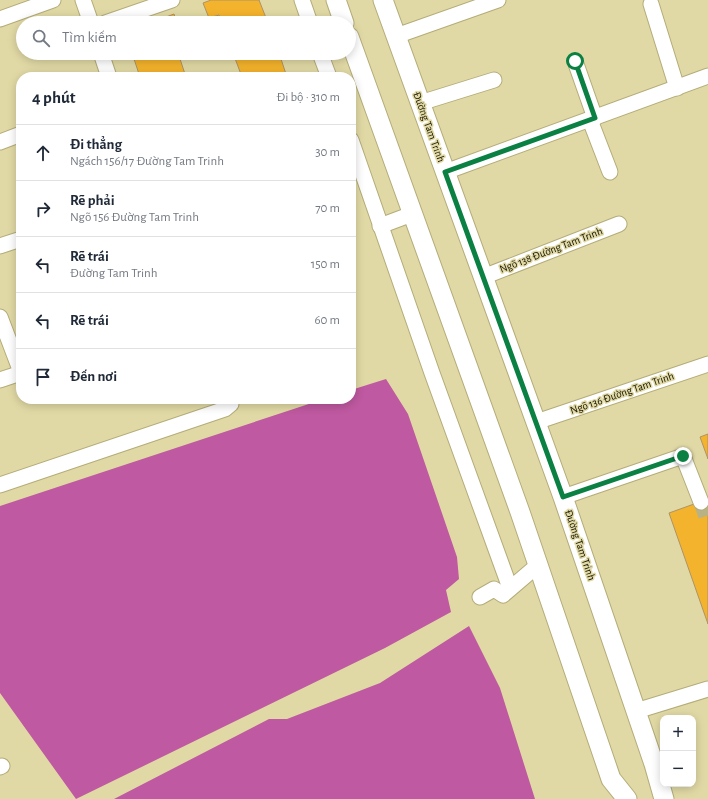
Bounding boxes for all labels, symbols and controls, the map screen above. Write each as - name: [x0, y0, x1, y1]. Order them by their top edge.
- search box: [16, 16, 356, 60]
- icon: search: [30, 27, 52, 49]
- text: Tìm kiếm: [62, 30, 117, 45]
- route start: [566, 52, 584, 70]
- text: 4 phút: [32, 89, 76, 106]
- street label: Đường Tam Trinh: [411, 90, 447, 164]
- text: Đi bộ · 310 m: [276, 91, 340, 104]
- text: Đi thẳng: [70, 137, 122, 152]
- icon: ahead: [32, 142, 54, 164]
- text: 30 m: [315, 146, 340, 159]
- text: Ngách 156/17 Đường Tam Trinh: [70, 155, 224, 168]
- text: Rẽ phải: [70, 193, 115, 208]
- icon: right: [32, 198, 54, 220]
- text: 70 m: [315, 202, 340, 215]
- text: Ngõ 156 Đường Tam Trinh: [70, 211, 199, 224]
- street label: Ngõ 138 Đường Tam Trinh: [498, 225, 604, 275]
- text: Rẽ trái: [70, 249, 109, 264]
- icon: left: [32, 254, 54, 276]
- text: 150 m: [311, 258, 340, 271]
- text: Đường Tam Trinh: [70, 267, 158, 280]
- icon: left: [32, 310, 54, 332]
- text: Rẽ trái: [70, 313, 109, 328]
- text: 60 m: [314, 314, 340, 327]
- icon: arrive: [32, 366, 54, 388]
- text: Đến nơi: [70, 369, 117, 384]
- street label: Ngõ 136 Đường Tam Trinh: [569, 370, 675, 416]
- route end: [674, 447, 692, 465]
- street label: Đường Tam Trinh: [563, 508, 597, 582]
- map controls: [660, 715, 696, 787]
- button: +: [660, 715, 696, 751]
- button: −: [660, 751, 696, 787]

